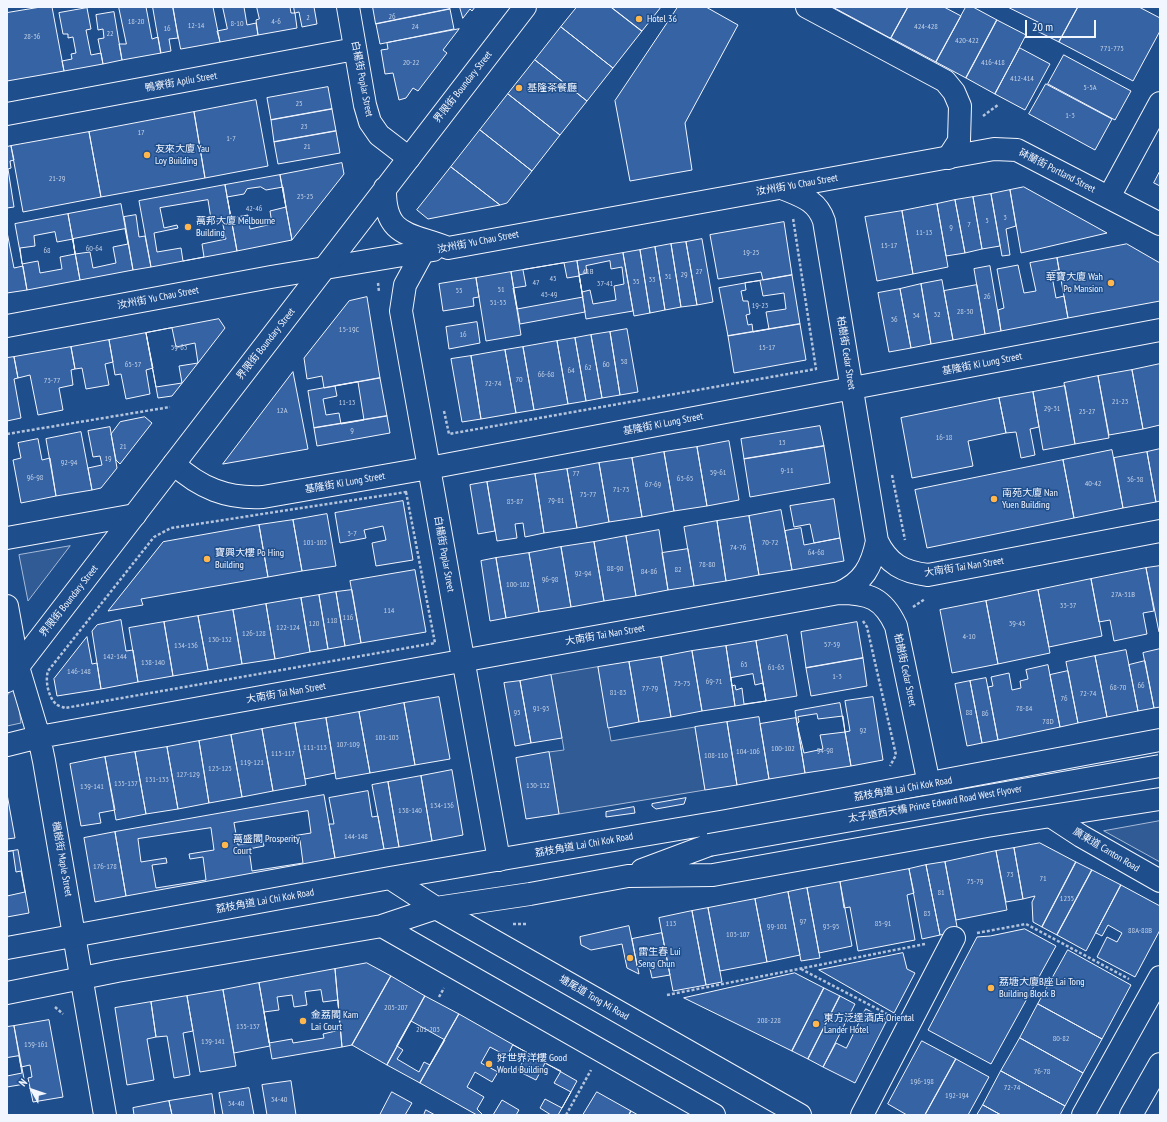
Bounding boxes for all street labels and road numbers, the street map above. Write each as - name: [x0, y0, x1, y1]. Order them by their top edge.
- street label: 白楊街 Poplar Street: [349, 40, 375, 118]
- street label: 界限街 Boundary Street: [431, 49, 495, 125]
- street label: 鴨寮街 Apliu Street: [144, 70, 218, 94]
- street label: 砵蘭街 Portland Street: [1017, 147, 1097, 195]
- street label: 汝州街 Yu Chau Street: [755, 172, 839, 198]
- street label: 汝州街 Yu Chau Street: [436, 228, 520, 256]
- street label: 汝州街 Yu Chau Street: [116, 284, 200, 312]
- street label: 界限街 Boundary Street: [234, 306, 298, 382]
- street label: 柏樹街 Cedar Street: [834, 315, 858, 391]
- street label: 基隆街 Ki Lung Street: [941, 350, 1023, 378]
- street label: 基隆街 Ki Lung Street: [622, 410, 704, 438]
- street label: 基隆街 Ki Lung Street: [304, 470, 386, 496]
- street label: 白楊街 Poplar Street: [431, 515, 457, 593]
- street label: 大南街 Tai Nan Street: [923, 555, 1005, 579]
- street label: 界限街 Boundary Street: [37, 563, 101, 639]
- street label: 大南街 Tai Nan Street: [564, 622, 646, 648]
- street label: 柏樹街 Cedar Street: [891, 632, 919, 708]
- street label: 大南街 Tai Nan Street: [245, 680, 327, 706]
- street label: 荔枝角道 Lai Chi Kok Road: [853, 774, 953, 804]
- street label: 太子道西天橋 Prince Edward Road West Flyover: [847, 783, 1023, 825]
- street label: 楓樹街 Maple Street: [49, 820, 75, 898]
- street label: 廣東道 Canton Road: [1071, 825, 1141, 875]
- street label: 荔枝角道 Lai Chi Kok Road: [534, 830, 634, 860]
- street label: 荔枝角道 Lai Chi Kok Road: [215, 886, 315, 916]
- street label: 塘尾道 Tong Mi Road: [557, 973, 631, 1023]

